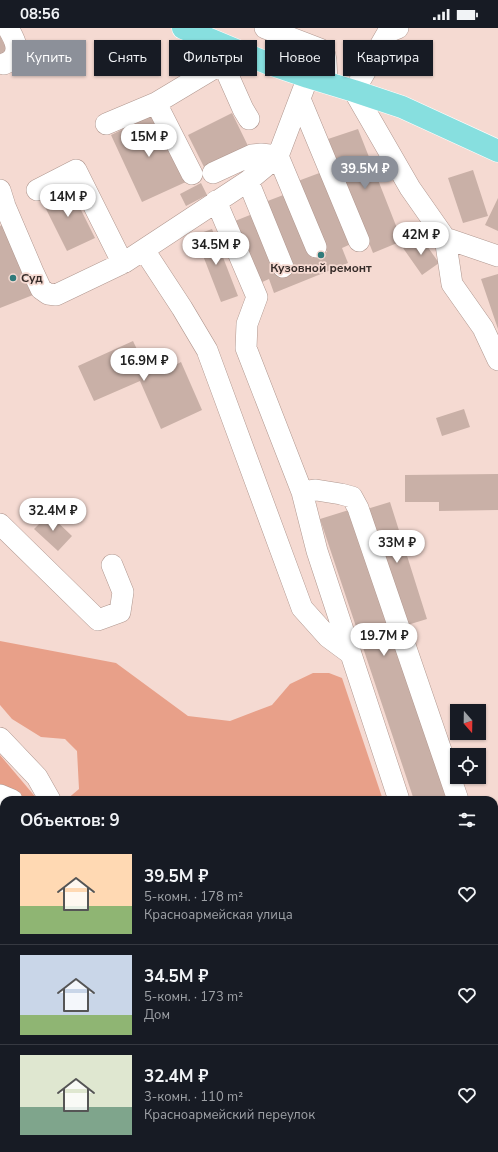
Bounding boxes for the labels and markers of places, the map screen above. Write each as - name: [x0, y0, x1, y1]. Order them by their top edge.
- pin: 15M ₽: [121, 124, 177, 158]
- pin: 39.5M ₽: [328, 156, 402, 190]
- pin: 14M ₽: [40, 184, 96, 218]
- pin: 42M ₽: [393, 222, 449, 256]
- pin: 34.5M ₽: [179, 232, 253, 266]
- marker: Кузовной ремонт: [316, 250, 326, 260]
- place label: Кузовной ремонт: [270, 260, 372, 276]
- place label: Суд: [21, 270, 43, 286]
- marker: Суд: [8, 273, 18, 283]
- pin: 16.9M ₽: [107, 348, 181, 382]
- pin: 32.4M ₽: [16, 498, 90, 532]
- pin: 33M ₽: [369, 530, 425, 564]
- pin: 19.7M ₽: [347, 623, 421, 657]

